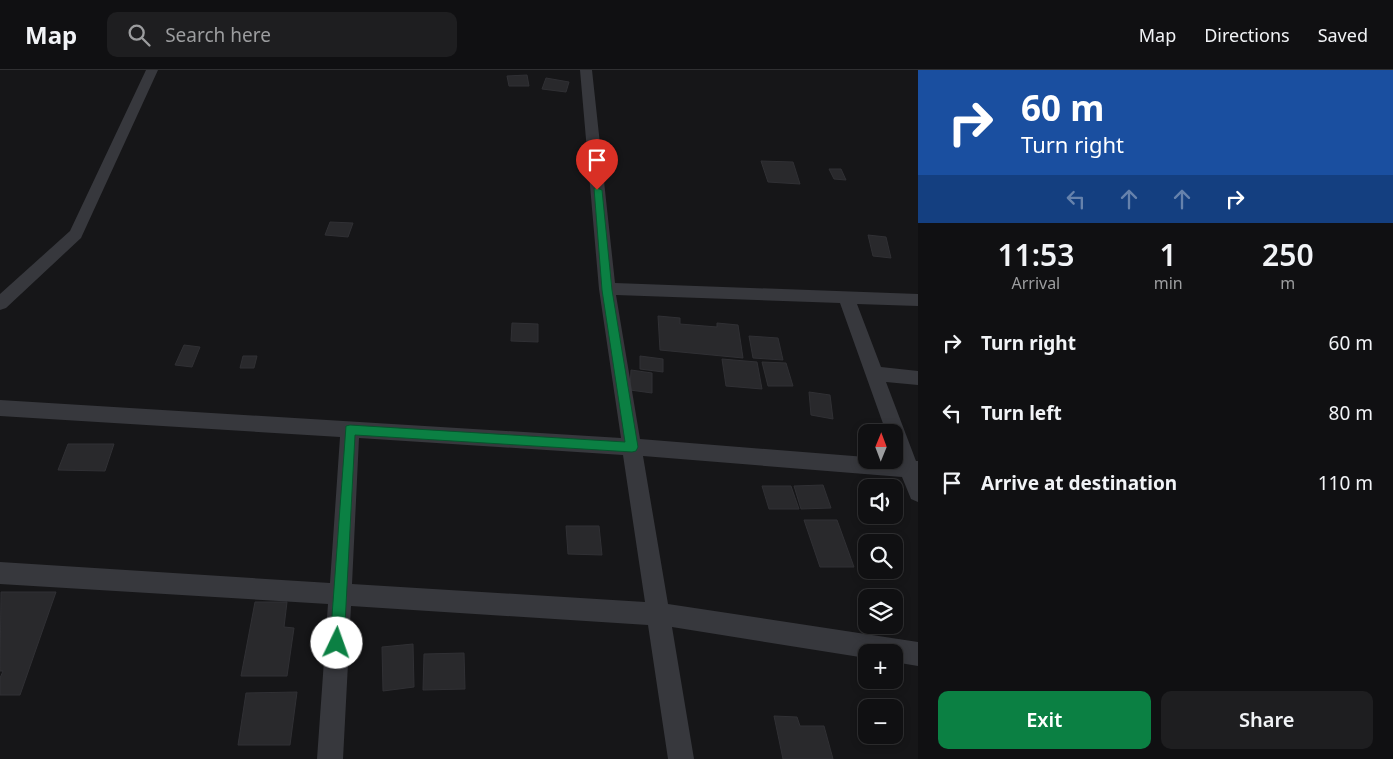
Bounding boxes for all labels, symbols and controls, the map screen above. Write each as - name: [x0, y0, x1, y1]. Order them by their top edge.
- search box: [107, 12, 457, 57]
- text: Map: [25, 18, 77, 51]
- icon: search: [125, 21, 153, 49]
- text: Search here: [165, 22, 271, 48]
- text: Map: [1139, 23, 1176, 47]
- text: Directions: [1204, 23, 1290, 47]
- text: Saved: [1318, 23, 1368, 47]
- text: 60 m: [1021, 84, 1104, 131]
- icon: right: [938, 90, 1003, 155]
- text: Turn right: [1021, 129, 1124, 159]
- pin: [576, 139, 618, 190]
- icon: arrive: [583, 146, 611, 174]
- icon: left: [1062, 185, 1090, 213]
- icon: ahead: [1115, 185, 1143, 213]
- icon: ahead: [1168, 185, 1196, 213]
- icon: right: [1221, 185, 1249, 213]
- text: 11:53: [997, 234, 1074, 275]
- text: 1: [1160, 234, 1177, 275]
- text: 250: [1262, 234, 1314, 275]
- text: Arrival: [1011, 272, 1060, 294]
- text: min: [1154, 272, 1183, 294]
- text: m: [1280, 272, 1295, 294]
- icon: right: [938, 329, 966, 357]
- text: Turn right: [981, 330, 1076, 356]
- text: 60 m: [1329, 330, 1373, 356]
- icon: left: [938, 399, 966, 427]
- text: Turn left: [981, 400, 1062, 426]
- text: 80 m: [1329, 400, 1373, 426]
- north arrow: [858, 424, 902, 469]
- map controls: [858, 424, 903, 744]
- icon: arrive: [938, 469, 966, 497]
- text: Arrive at destination: [981, 470, 1177, 496]
- text: 110 m: [1318, 470, 1373, 496]
- button: sound: [858, 479, 903, 524]
- button: search: [858, 534, 903, 579]
- button: layers: [858, 589, 903, 634]
- position arrow: [310, 616, 362, 668]
- button: +: [858, 644, 903, 689]
- button: Exit: [938, 691, 1151, 749]
- button: Share: [1161, 691, 1373, 749]
- button: −: [858, 699, 903, 744]

